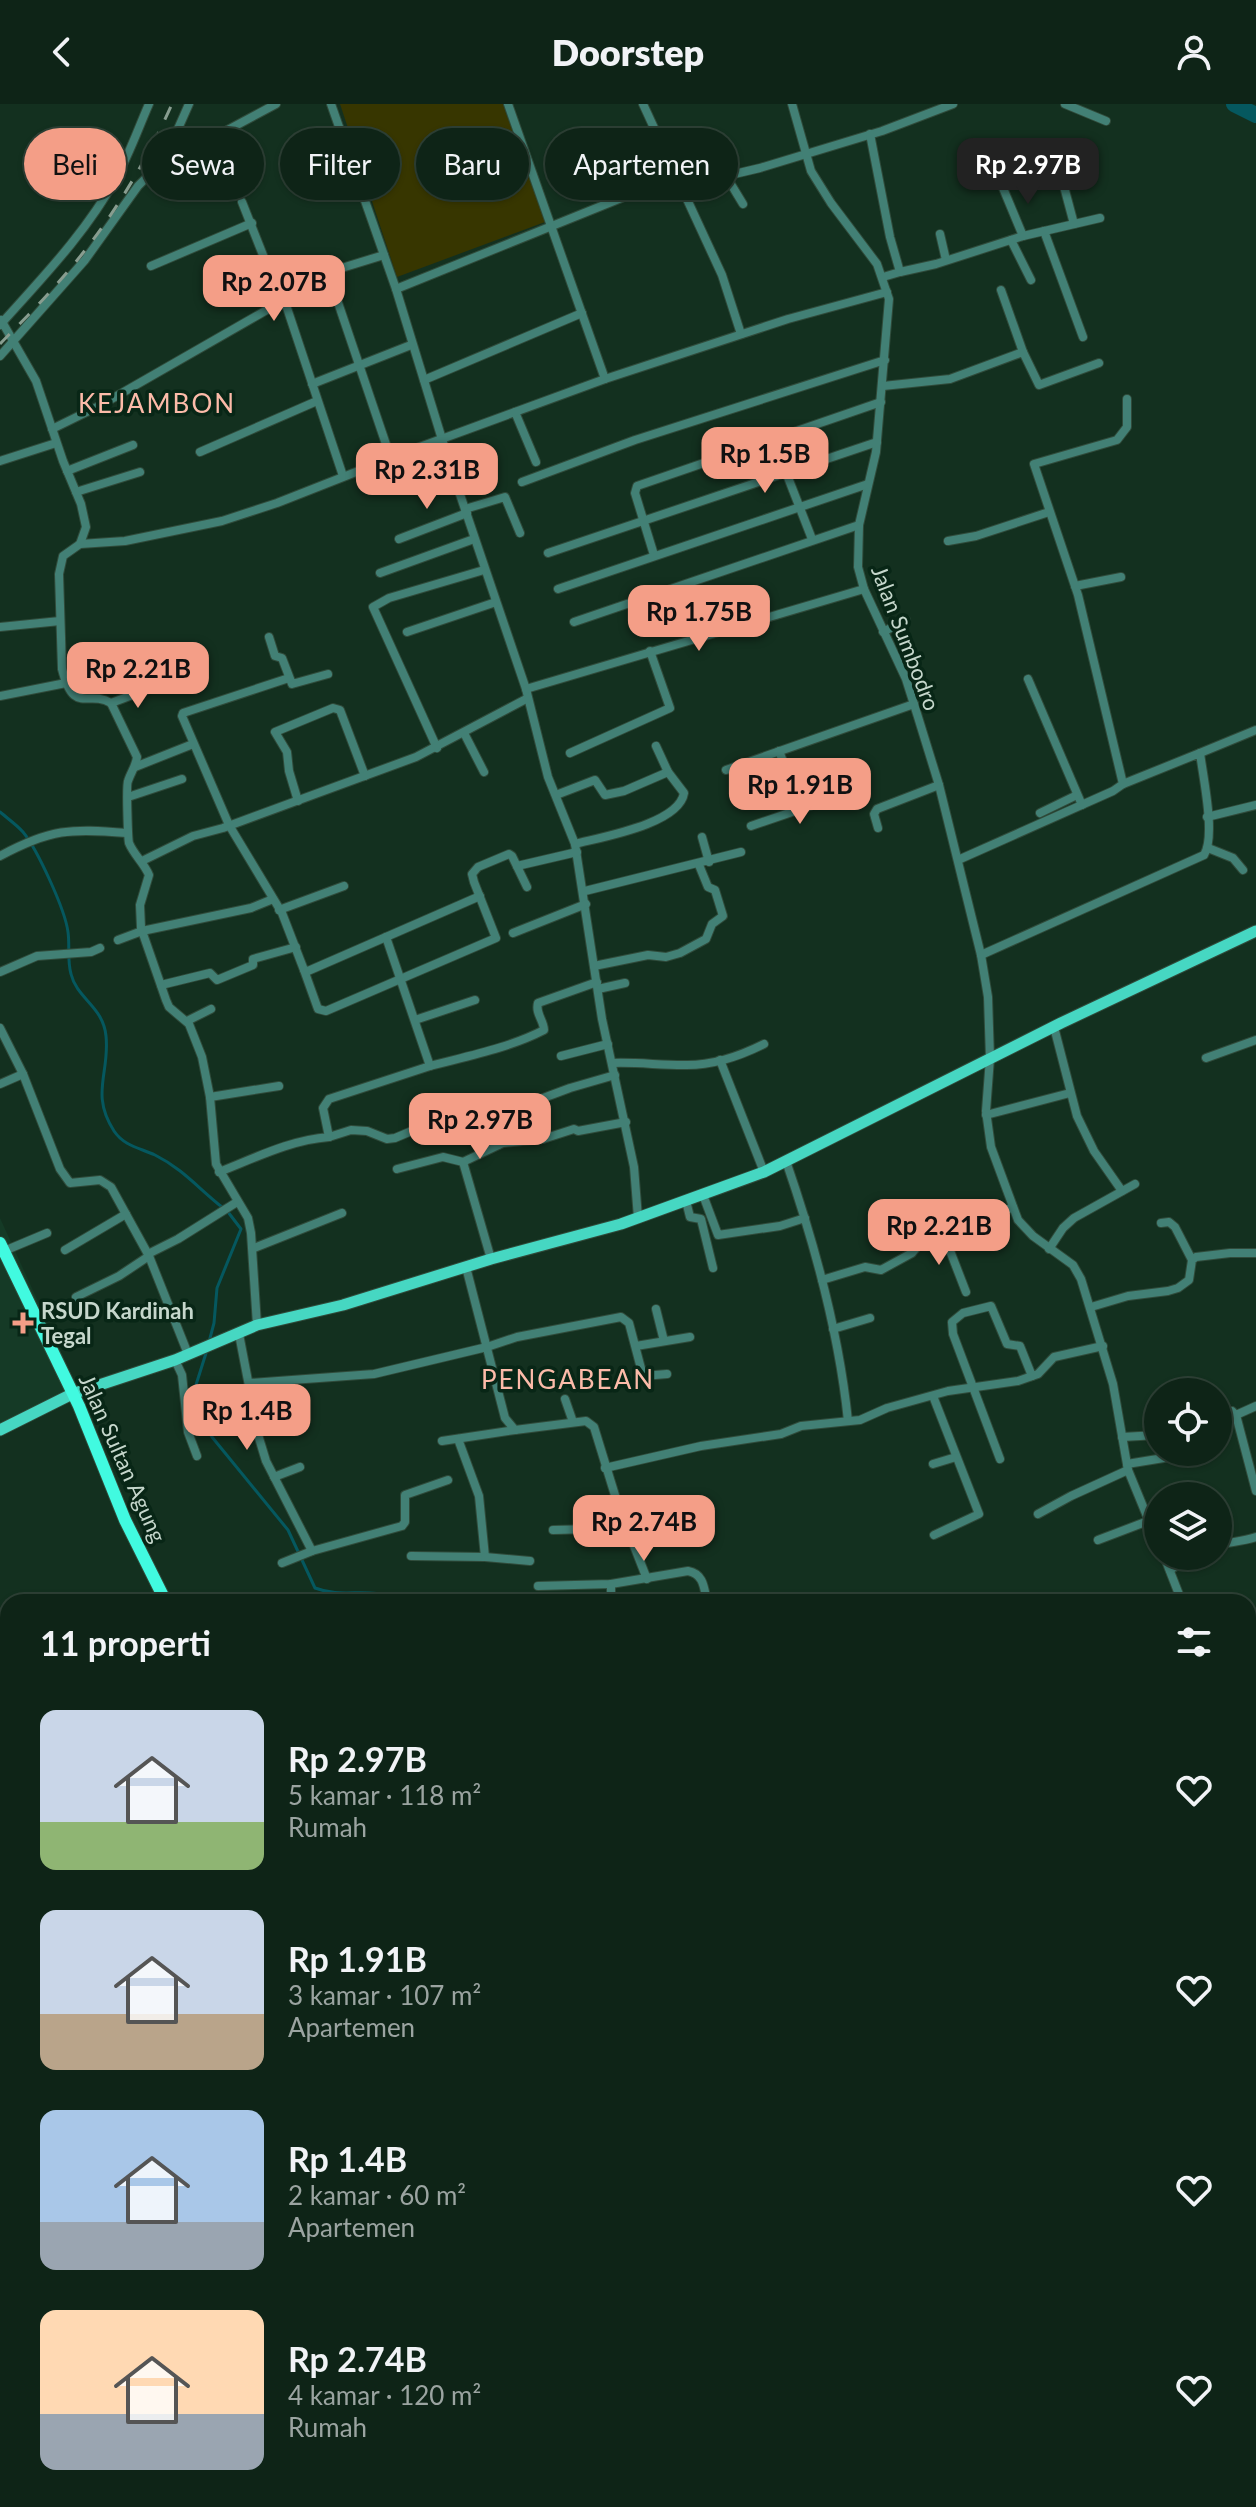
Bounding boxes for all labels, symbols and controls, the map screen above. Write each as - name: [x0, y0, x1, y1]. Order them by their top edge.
- icon: back: [40, 30, 84, 74]
- text: Doorstep: [552, 30, 704, 74]
- icon: person: [1172, 30, 1216, 74]
- chip: Beli: [24, 128, 126, 200]
- chip: Sewa: [142, 128, 264, 200]
- chip: Filter: [280, 128, 400, 200]
- chip: Baru: [416, 128, 529, 200]
- chip: Apartemen: [545, 128, 738, 200]
- pin: Rp 2.97B: [945, 138, 1111, 206]
- text: Rp 2.97B: [975, 148, 1081, 180]
- pin: Rp 2.07B: [191, 255, 357, 323]
- text: Rp 2.07B: [221, 265, 327, 297]
- district label: KEJAMBON: [78, 387, 236, 419]
- pin: Rp 1.5B: [691, 427, 839, 495]
- text: Rp 1.5B: [719, 437, 811, 469]
- pin: Rp 2.31B: [344, 443, 510, 511]
- text: Rp 2.31B: [374, 453, 480, 485]
- street label: Jalan Sumbodro: [866, 562, 946, 714]
- pin: Rp 1.75B: [616, 585, 782, 653]
- text: Rp 1.75B: [646, 595, 752, 627]
- pin: Rp 2.21B: [55, 642, 221, 710]
- text: Rp 2.21B: [85, 652, 191, 684]
- pin: Rp 1.91B: [717, 758, 883, 826]
- text: Rp 1.91B: [747, 768, 853, 800]
- pin: Rp 2.97B: [397, 1093, 563, 1161]
- text: Rp 2.97B: [427, 1103, 533, 1135]
- pin: Rp 2.21B: [856, 1199, 1022, 1267]
- text: Rp 2.21B: [886, 1209, 992, 1241]
- place label: RSUD Kardinah Tegal: [41, 1297, 194, 1349]
- marker: RSUD Kardinah Tegal: [12, 1312, 34, 1334]
- district label: PENGABEAN: [481, 1363, 655, 1395]
- street label: Jalan Sultan Agung: [74, 1370, 172, 1546]
- map controls: [1144, 1378, 1232, 1570]
- button: locate: [1144, 1378, 1232, 1466]
- pin: Rp 1.4B: [173, 1384, 321, 1452]
- text: Rp 1.4B: [201, 1394, 293, 1426]
- button: layers: [1144, 1482, 1232, 1570]
- pin: Rp 2.74B: [561, 1495, 727, 1563]
- text: Rp 2.74B: [591, 1505, 697, 1537]
- icon: filters: [1172, 1620, 1216, 1664]
- text: 11 properti: [40, 1622, 211, 1663]
- text: Rp 2.97B: [288, 1738, 427, 1779]
- icon: home: [104, 1742, 200, 1838]
- icon: heart: [1172, 1768, 1216, 1812]
- text: 5 kamar · 118 m²: [288, 1779, 481, 1811]
- text: Rumah: [288, 1811, 367, 1843]
- text: Rp 1.91B: [288, 1938, 427, 1979]
- icon: home: [104, 1942, 200, 2038]
- icon: heart: [1172, 1968, 1216, 2012]
- text: 3 kamar · 107 m²: [288, 1979, 481, 2011]
- text: Apartemen: [288, 2011, 415, 2043]
- text: Rp 1.4B: [288, 2138, 407, 2179]
- icon: home: [104, 2142, 200, 2238]
- icon: heart: [1172, 2168, 1216, 2212]
- text: 2 kamar · 60 m²: [288, 2179, 466, 2211]
- text: Apartemen: [288, 2211, 415, 2243]
- text: Rp 2.74B: [288, 2338, 427, 2379]
- icon: home: [104, 2342, 200, 2438]
- icon: heart: [1172, 2368, 1216, 2412]
- text: 4 kamar · 120 m²: [288, 2379, 481, 2411]
- text: Rumah: [288, 2411, 367, 2443]

